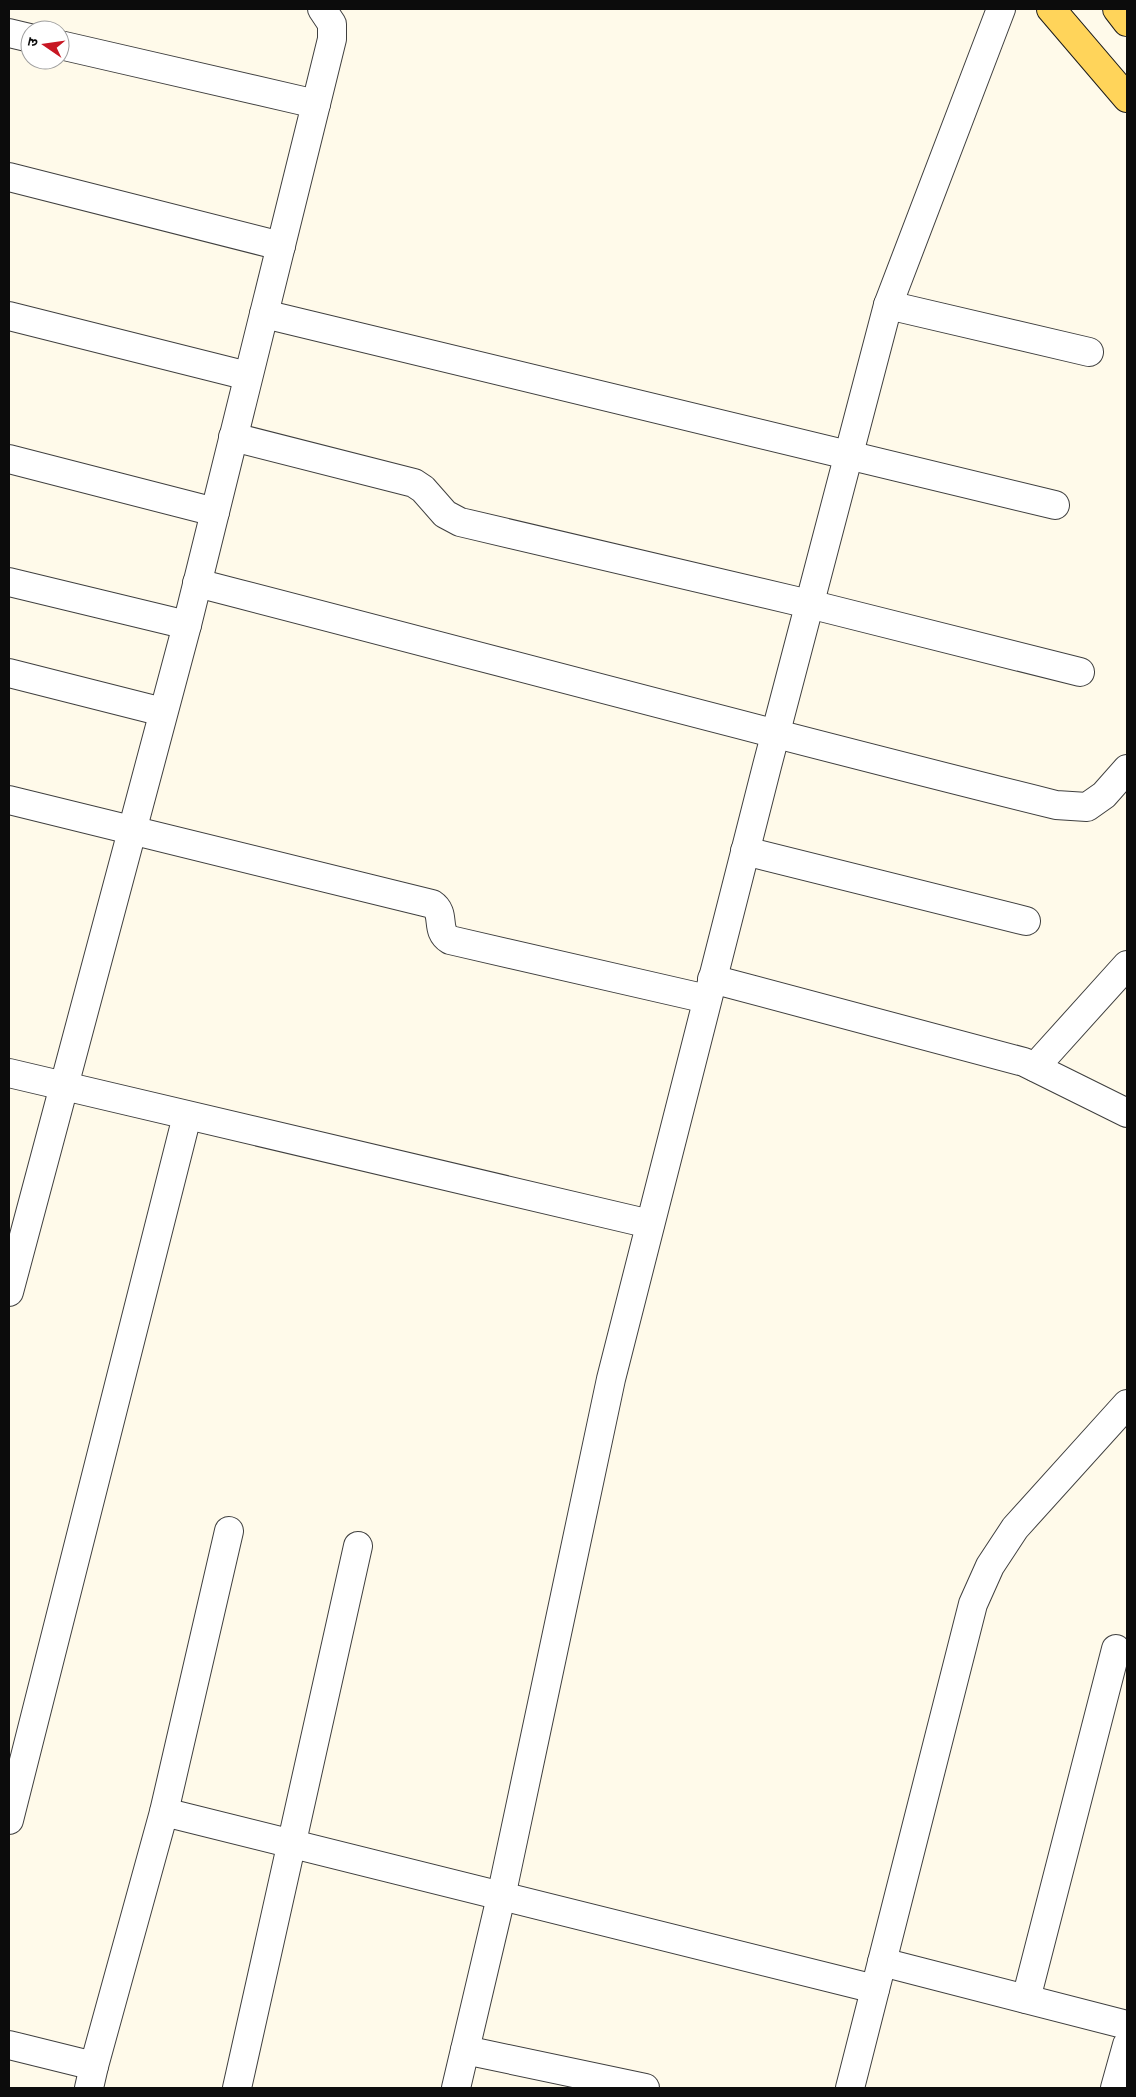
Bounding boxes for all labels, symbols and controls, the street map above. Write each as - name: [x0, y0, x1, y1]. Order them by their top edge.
- north arrow: [20, 20, 70, 70]
- text: उ: [24, 36, 42, 48]

